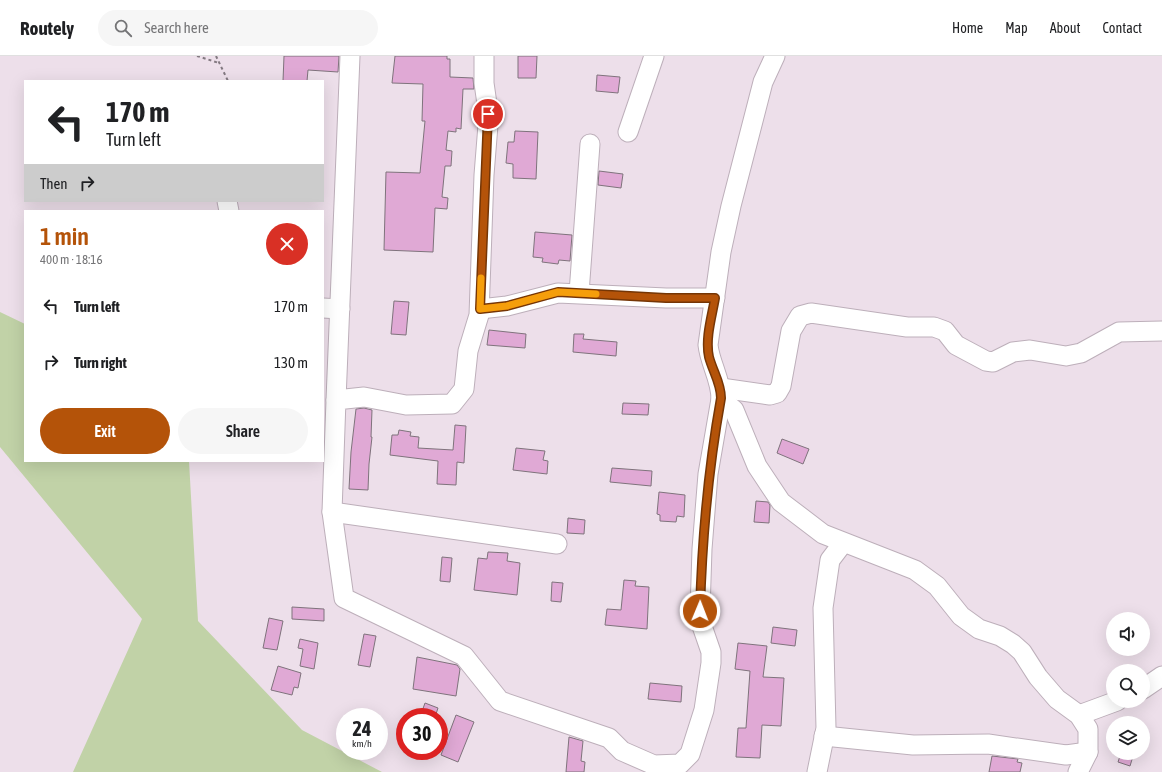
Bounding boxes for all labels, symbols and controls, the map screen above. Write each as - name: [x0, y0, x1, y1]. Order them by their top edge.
- search box: [98, 10, 378, 46]
- text: Routely: [20, 17, 74, 39]
- icon: search: [112, 17, 134, 39]
- text: Search here: [144, 19, 209, 36]
- text: Home: [952, 20, 983, 36]
- text: Map: [1005, 20, 1028, 36]
- text: About: [1050, 20, 1081, 36]
- text: Contact: [1103, 20, 1142, 36]
- icon: left: [40, 96, 92, 148]
- text: 170 m: [106, 96, 169, 128]
- pin: [471, 97, 505, 131]
- icon: arrive: [477, 103, 499, 125]
- text: Turn left: [106, 129, 161, 150]
- icon: right: [76, 172, 98, 194]
- text: Then: [40, 175, 68, 192]
- text: 1 min: [40, 223, 89, 250]
- button: close: [266, 223, 308, 265]
- text: 400 m · 18:16: [40, 252, 103, 267]
- icon: left: [40, 295, 62, 317]
- text: Turn left: [74, 298, 120, 315]
- text: 170 m: [274, 298, 308, 315]
- icon: right: [40, 351, 62, 373]
- text: Turn right: [74, 354, 127, 371]
- text: 130 m: [274, 354, 308, 371]
- button: Exit: [40, 408, 170, 454]
- button: Share: [178, 408, 308, 454]
- position arrow: [679, 590, 721, 632]
- map controls: [1106, 612, 1150, 760]
- button: sound: [1106, 612, 1150, 656]
- button: search: [1106, 664, 1150, 708]
- speed limit sign: 30: [396, 708, 448, 760]
- button: layers: [1106, 716, 1150, 760]
- text: 24: [353, 717, 371, 740]
- text: km/h: [352, 738, 372, 749]

